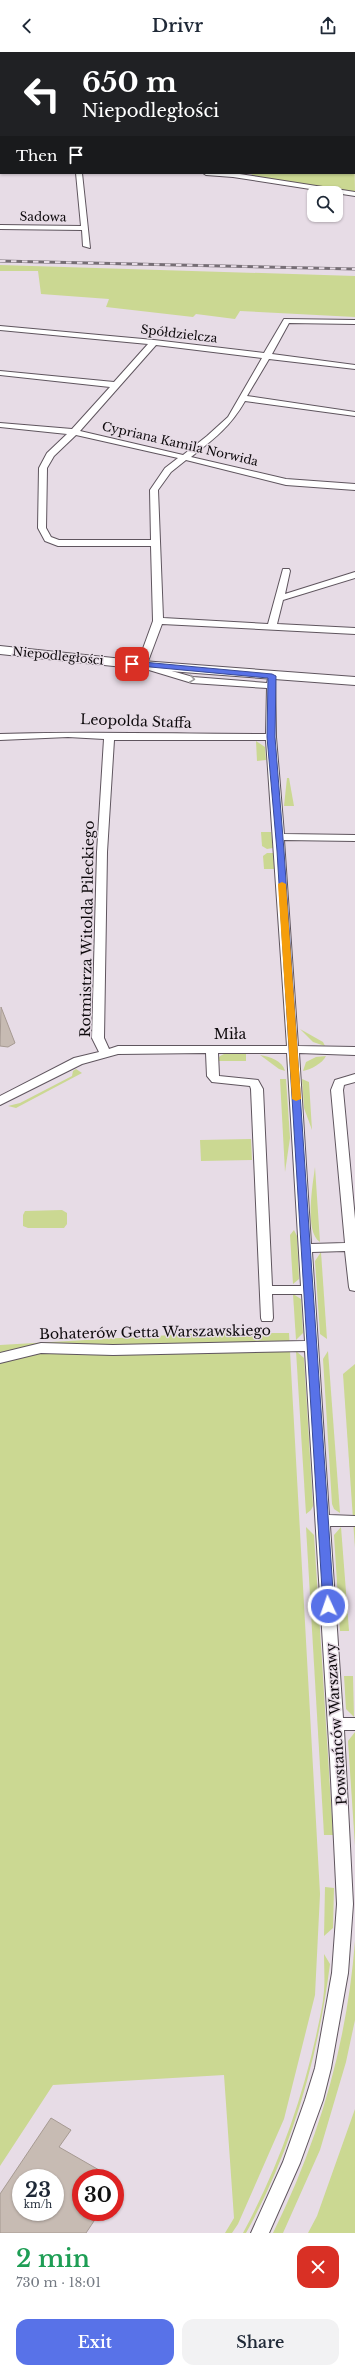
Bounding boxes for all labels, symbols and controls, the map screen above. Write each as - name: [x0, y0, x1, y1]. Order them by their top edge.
- icon: back: [16, 15, 38, 37]
- text: Drivr: [152, 15, 203, 37]
- icon: share: [317, 15, 339, 37]
- text: 650 m: [82, 65, 177, 100]
- icon: left: [16, 68, 68, 120]
- text: Niepodległości: [82, 100, 219, 122]
- icon: arrive: [65, 144, 87, 166]
- text: Then: [16, 146, 57, 165]
- map controls: [307, 186, 343, 222]
- button: search: [307, 186, 343, 222]
- street label: Sadowa: [19, 209, 67, 224]
- street label: Spółdzielcza: [140, 321, 219, 346]
- street label: Cypriana Kamila Norwida: [100, 418, 260, 469]
- street label: Niepodległości: [12, 643, 104, 668]
- pin: [115, 647, 149, 681]
- icon: arrive: [121, 653, 143, 675]
- one-way arrow: [189, 674, 196, 683]
- street label: Leopolda Staffa: [80, 710, 192, 732]
- street label: Rotmistrza Witolda Pileckiego: [76, 820, 98, 1038]
- street label: Miła: [214, 1025, 246, 1043]
- street label: Bohaterów Getta Warszawskiego: [39, 1321, 271, 1343]
- position arrow: [307, 1585, 349, 1627]
- street label: Powstańców Warszawy: [321, 1642, 351, 1806]
- speed limit sign: 30: [72, 2169, 124, 2221]
- text: 23: [25, 2178, 51, 2202]
- text: km/h: [24, 2198, 52, 2211]
- text: 2 min: [16, 2244, 90, 2273]
- button: close: [297, 2246, 339, 2288]
- text: 730 m · 18:01: [16, 2274, 101, 2291]
- button: Exit: [16, 2319, 174, 2365]
- button: Share: [182, 2319, 339, 2365]

